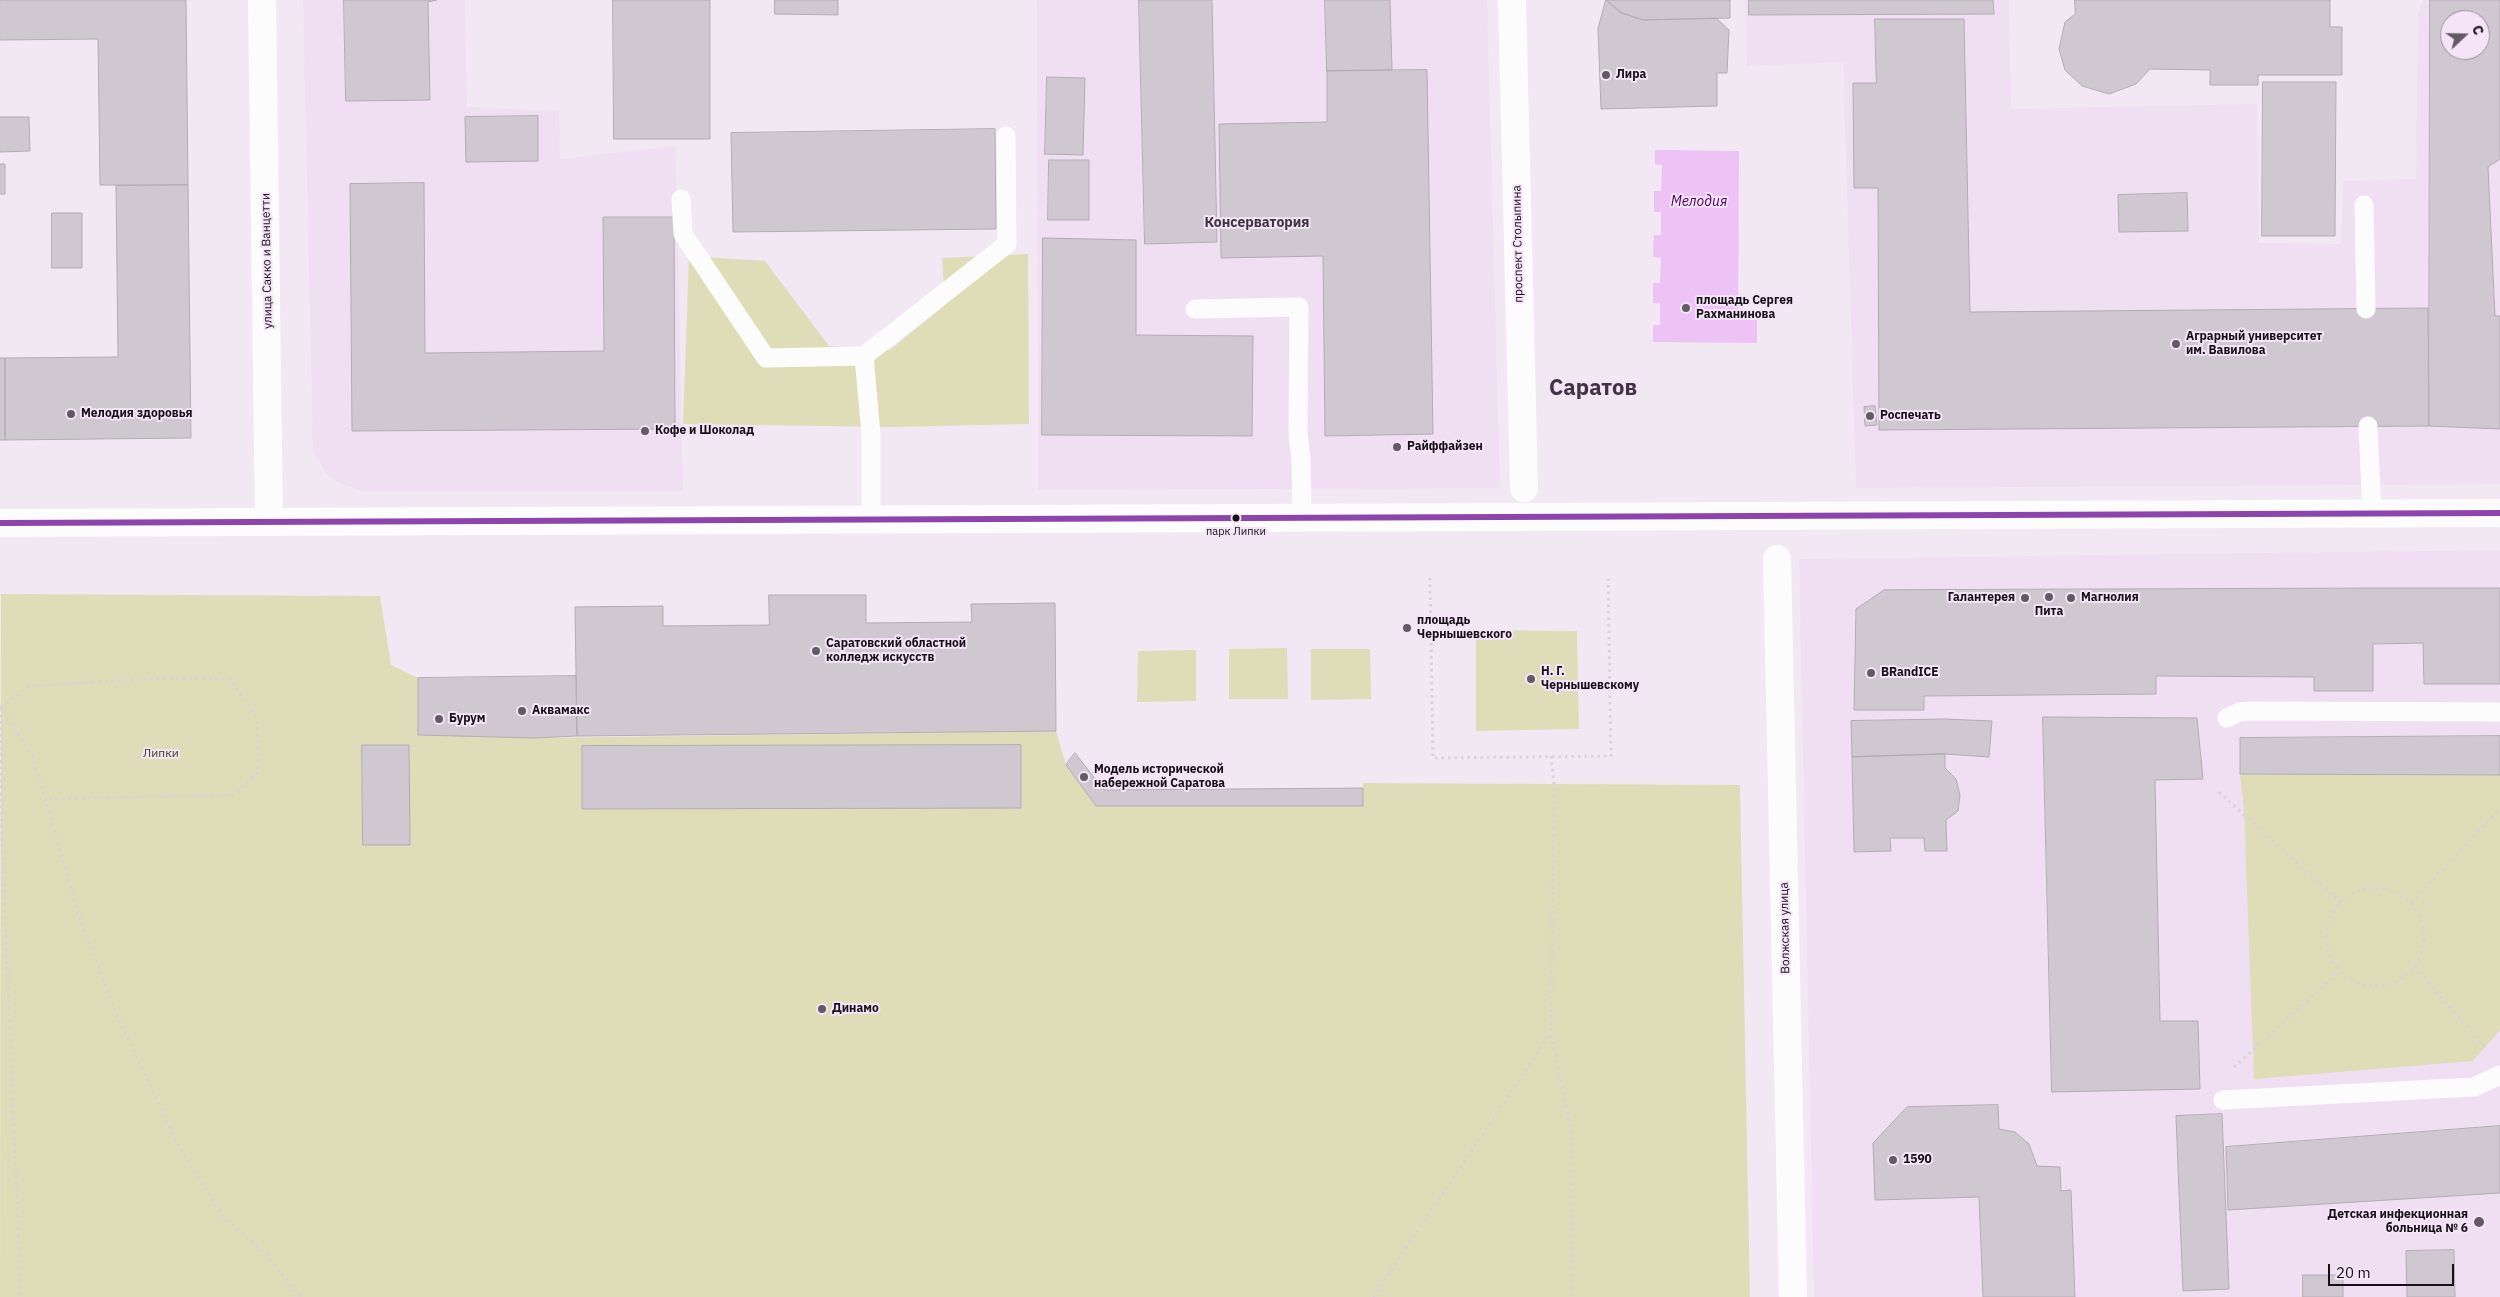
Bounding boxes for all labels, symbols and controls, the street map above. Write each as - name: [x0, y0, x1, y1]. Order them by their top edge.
- north arrow: [2440, 10, 2490, 60]
- text: С: [2468, 22, 2488, 37]
- place label: Лира: [1616, 68, 1646, 82]
- marker: Лира: [1600, 69, 1612, 81]
- street label: проспект Столыпина: [1510, 185, 1526, 303]
- street label: улица Сакко и Ванцетти: [259, 193, 275, 329]
- water label: Мелодия: [1671, 194, 1727, 210]
- district label: Консерватория: [1204, 215, 1310, 231]
- place label: площадь Сергея Рахманинова: [1696, 294, 1793, 322]
- marker: площадь Сергея Рахманинова: [1680, 302, 1692, 314]
- place label: Аграрный университет им. Вавилова: [2186, 330, 2322, 358]
- marker: Аграрный университет им. Вавилова: [2170, 338, 2182, 350]
- district label: Саратов: [1549, 376, 1637, 402]
- place label: Мелодия здоровья: [81, 407, 192, 421]
- marker: Мелодия здоровья: [65, 408, 77, 420]
- place label: Роспечать: [1880, 409, 1941, 423]
- marker: Роспечать: [1864, 410, 1876, 422]
- place label: Кофе и Шоколад: [655, 424, 754, 438]
- marker: Кофе и Шоколад: [639, 425, 651, 437]
- place label: Райффайзен: [1407, 440, 1483, 454]
- marker: Райффайзен: [1391, 441, 1403, 453]
- marker: парк Липки: [1231, 513, 1241, 523]
- place label: парк Липки: [1206, 525, 1266, 539]
- place label: Галантерея: [1948, 591, 2015, 605]
- marker: Пита: [2043, 591, 2055, 603]
- place label: Магнолия: [2081, 591, 2139, 605]
- marker: Галантерея: [2019, 592, 2031, 604]
- marker: Магнолия: [2065, 592, 2077, 604]
- place label: Пита: [2035, 605, 2063, 619]
- place label: площадь Чернышевского: [1417, 614, 1512, 642]
- marker: площадь Чернышевского: [1401, 622, 1413, 634]
- place label: Саратовский областной колледж искусств: [826, 637, 966, 665]
- marker: Саратовский областной колледж искусств: [810, 645, 822, 657]
- place label: Н. Г. Чернышевскому: [1541, 665, 1639, 693]
- place label: BRandICE: [1881, 666, 1939, 680]
- marker: BRandICE: [1865, 667, 1877, 679]
- marker: Н. Г. Чернышевскому: [1525, 673, 1537, 685]
- place label: Аквамакс: [532, 704, 590, 718]
- marker: Аквамакс: [516, 705, 528, 717]
- place label: Бурум: [449, 712, 485, 726]
- marker: Бурум: [433, 713, 445, 725]
- park label: Липки: [143, 747, 179, 761]
- place label: Модель исторической набережной Саратова: [1094, 763, 1225, 791]
- marker: Модель исторической набережной Саратова: [1078, 771, 1090, 783]
- street label: Волжская улица: [1777, 882, 1793, 974]
- place label: Динамо: [832, 1002, 879, 1016]
- marker: Динамо: [816, 1003, 828, 1015]
- place label: 1590: [1903, 1153, 1932, 1167]
- marker: 1590: [1887, 1154, 1899, 1166]
- place label: Детская инфекционная больница № 6: [2327, 1208, 2468, 1236]
- marker: Детская инфекционная больница № 6: [2472, 1215, 2486, 1229]
- scale bar: [2330, 1254, 2456, 1286]
- text: 20 m: [2336, 1263, 2371, 1282]

